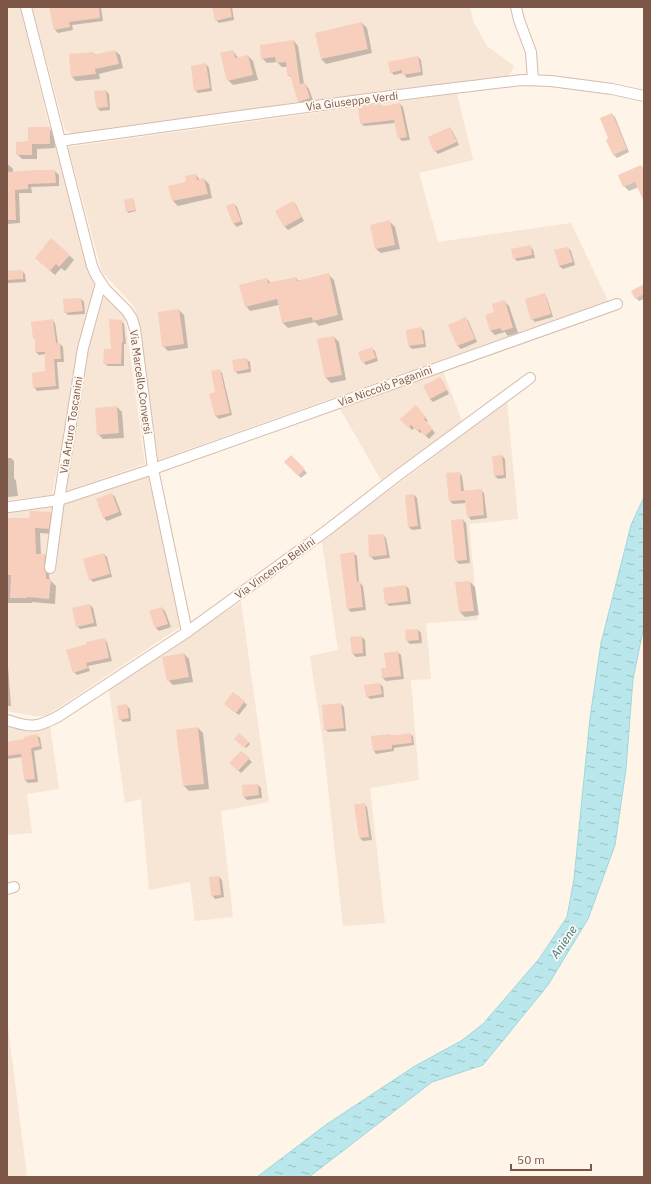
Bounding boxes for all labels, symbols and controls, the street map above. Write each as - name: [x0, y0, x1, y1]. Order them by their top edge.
- street label: Via Giuseppe Verdi: [305, 88, 399, 114]
- street label: Via Marcello Conversi: [127, 329, 155, 435]
- street label: Via Niccolò Paganini: [336, 362, 434, 410]
- street label: Via Arturo Toscanini: [56, 375, 86, 475]
- street label: Via Vincenzo Bellini: [232, 534, 318, 602]
- water label: Aniene: [547, 922, 580, 962]
- scale bar: [511, 1146, 591, 1172]
- text: 50 m: [517, 1152, 545, 1167]

